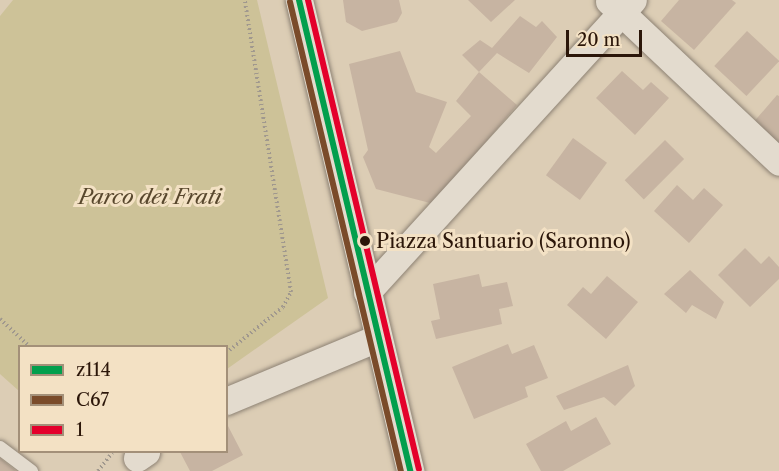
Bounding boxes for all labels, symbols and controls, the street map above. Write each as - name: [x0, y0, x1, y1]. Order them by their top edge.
- scale bar: [569, 18, 646, 56]
- text: 20 m: [577, 29, 620, 51]
- park label: Parco dei Frati: [79, 184, 221, 210]
- place label: Piazza Santuario (Saronno): [376, 229, 631, 253]
- marker: Piazza Santuario (Saronno): [359, 235, 371, 247]
- legend: [18, 345, 228, 453]
- text: z114: [76, 359, 111, 381]
- text: C67: [76, 389, 109, 411]
- text: 1: [76, 419, 84, 441]

